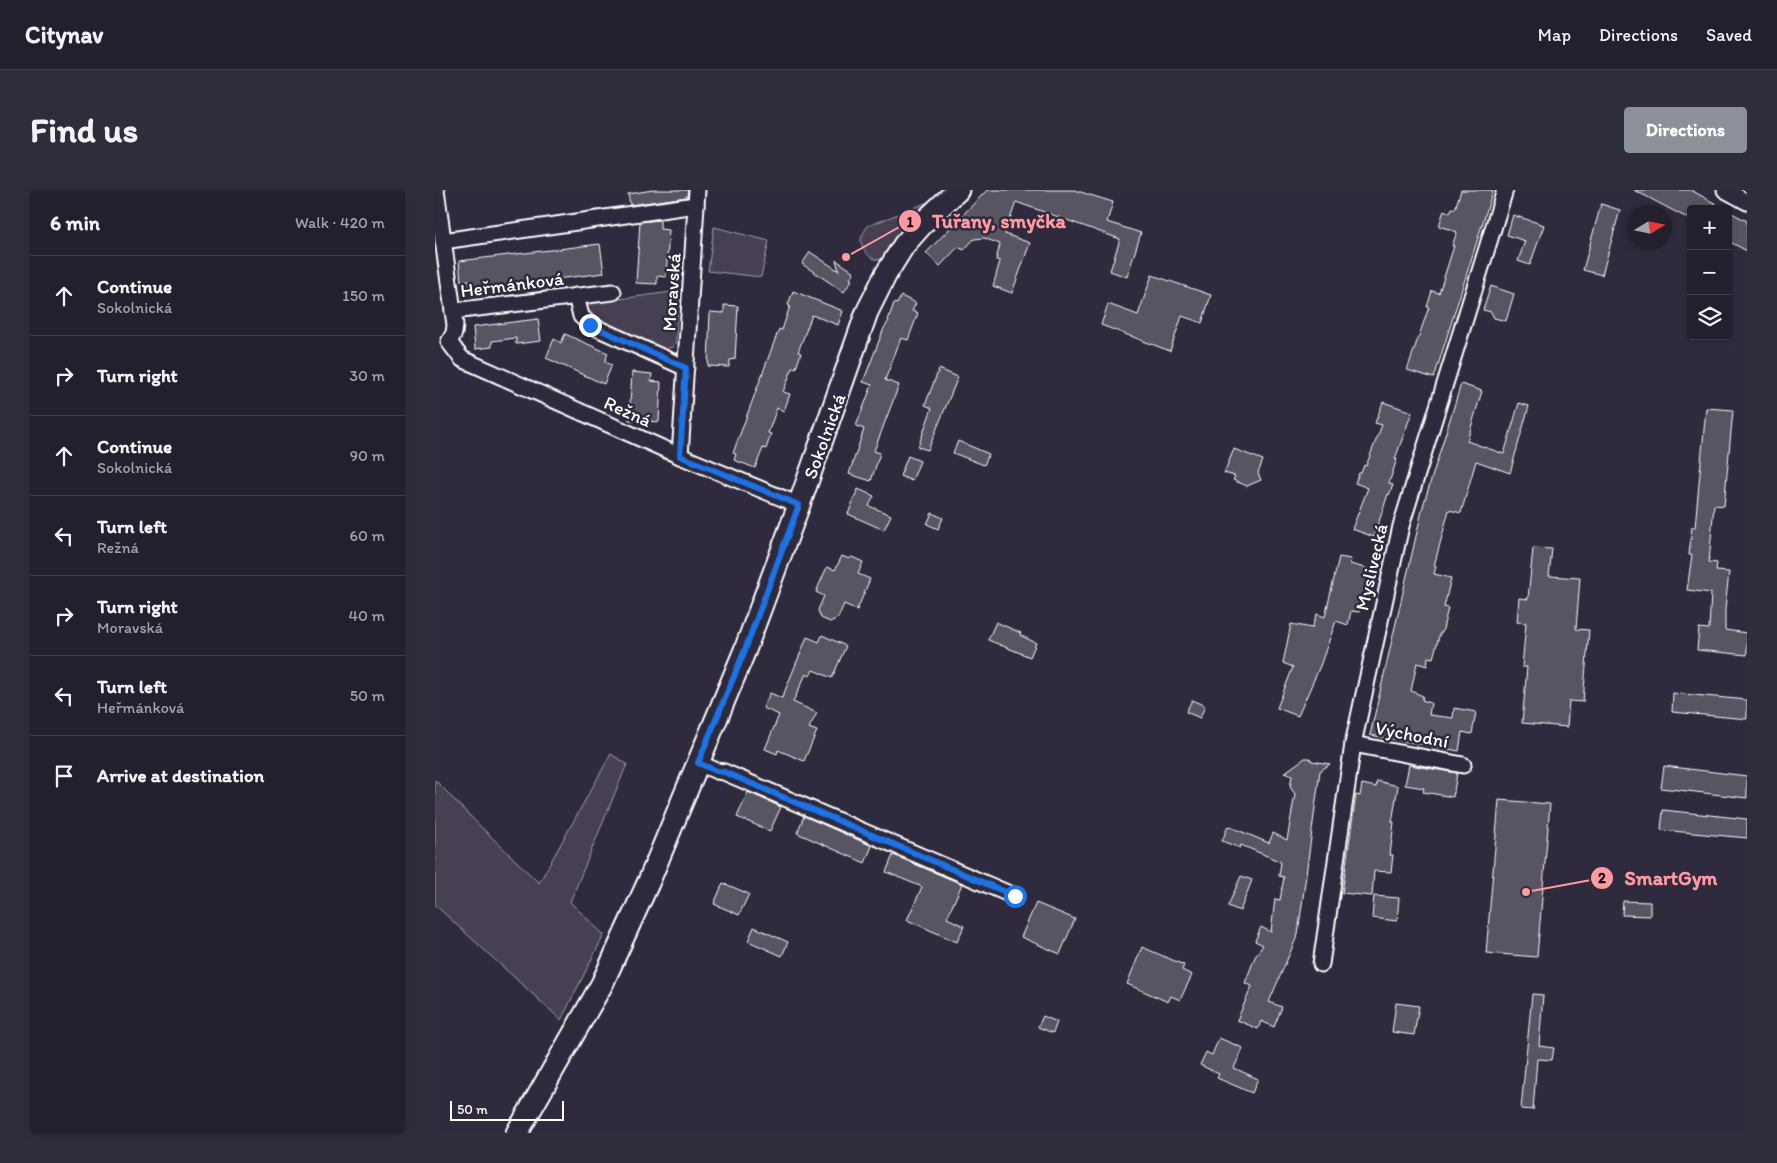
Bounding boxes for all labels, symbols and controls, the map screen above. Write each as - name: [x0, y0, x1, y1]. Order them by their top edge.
- text: Citynav: [25, 20, 103, 49]
- text: Map: [1538, 24, 1571, 46]
- text: Directions: [1599, 24, 1678, 46]
- text: Saved: [1706, 24, 1752, 46]
- button: Directions: [1624, 107, 1747, 153]
- text: Find us: [30, 109, 138, 151]
- callout: Tuřany, smyčka: [897, 204, 1075, 239]
- north arrow: [1627, 205, 1672, 250]
- map controls: [1687, 205, 1732, 340]
- button: +: [1687, 205, 1732, 250]
- text: Tuřany, smyčka: [931, 209, 1067, 234]
- text: 6 min: [50, 210, 100, 235]
- text: Walk · 420 m: [295, 213, 385, 232]
- text: 1: [907, 213, 914, 231]
- button: −: [1687, 250, 1732, 295]
- street label: Moravská: [657, 252, 686, 332]
- street label: Heřmánková: [459, 267, 565, 302]
- text: Continue: [97, 275, 172, 298]
- icon: ahead: [50, 282, 78, 310]
- text: 150 m: [342, 286, 385, 305]
- button: layers: [1687, 295, 1732, 340]
- text: Sokolnická: [97, 298, 172, 317]
- route end: [579, 314, 602, 337]
- icon: right: [50, 362, 78, 390]
- text: Turn right: [97, 364, 178, 387]
- text: 30 m: [349, 366, 385, 385]
- street label: Sokolnická: [798, 390, 851, 482]
- street label: Režná: [600, 391, 655, 432]
- text: Continue: [97, 435, 172, 458]
- icon: ahead: [50, 442, 78, 470]
- text: 90 m: [350, 446, 385, 465]
- text: Sokolnická: [97, 458, 172, 477]
- text: Turn left: [97, 515, 167, 538]
- street label: Myslivecká: [1350, 521, 1393, 613]
- icon: left: [50, 522, 78, 550]
- text: 60 m: [350, 526, 385, 545]
- text: Režná: [97, 538, 139, 557]
- text: Turn right: [97, 595, 178, 618]
- icon: right: [50, 602, 78, 630]
- text: 40 m: [348, 606, 385, 625]
- text: Moravská: [97, 618, 163, 637]
- text: Turn left: [97, 675, 167, 698]
- icon: left: [50, 682, 78, 710]
- text: 50 m: [350, 686, 385, 705]
- text: Heřmánková: [97, 698, 184, 717]
- street label: Východní: [1373, 716, 1451, 753]
- icon: arrive: [50, 762, 78, 790]
- text: Arrive at destination: [97, 764, 264, 787]
- callout: SmartGym: [1590, 860, 1728, 895]
- text: SmartGym: [1625, 866, 1718, 891]
- text: 2: [1598, 869, 1606, 887]
- route start: [1004, 885, 1027, 908]
- scale bar: [450, 1098, 564, 1121]
- text: 50 m: [457, 1101, 488, 1118]

